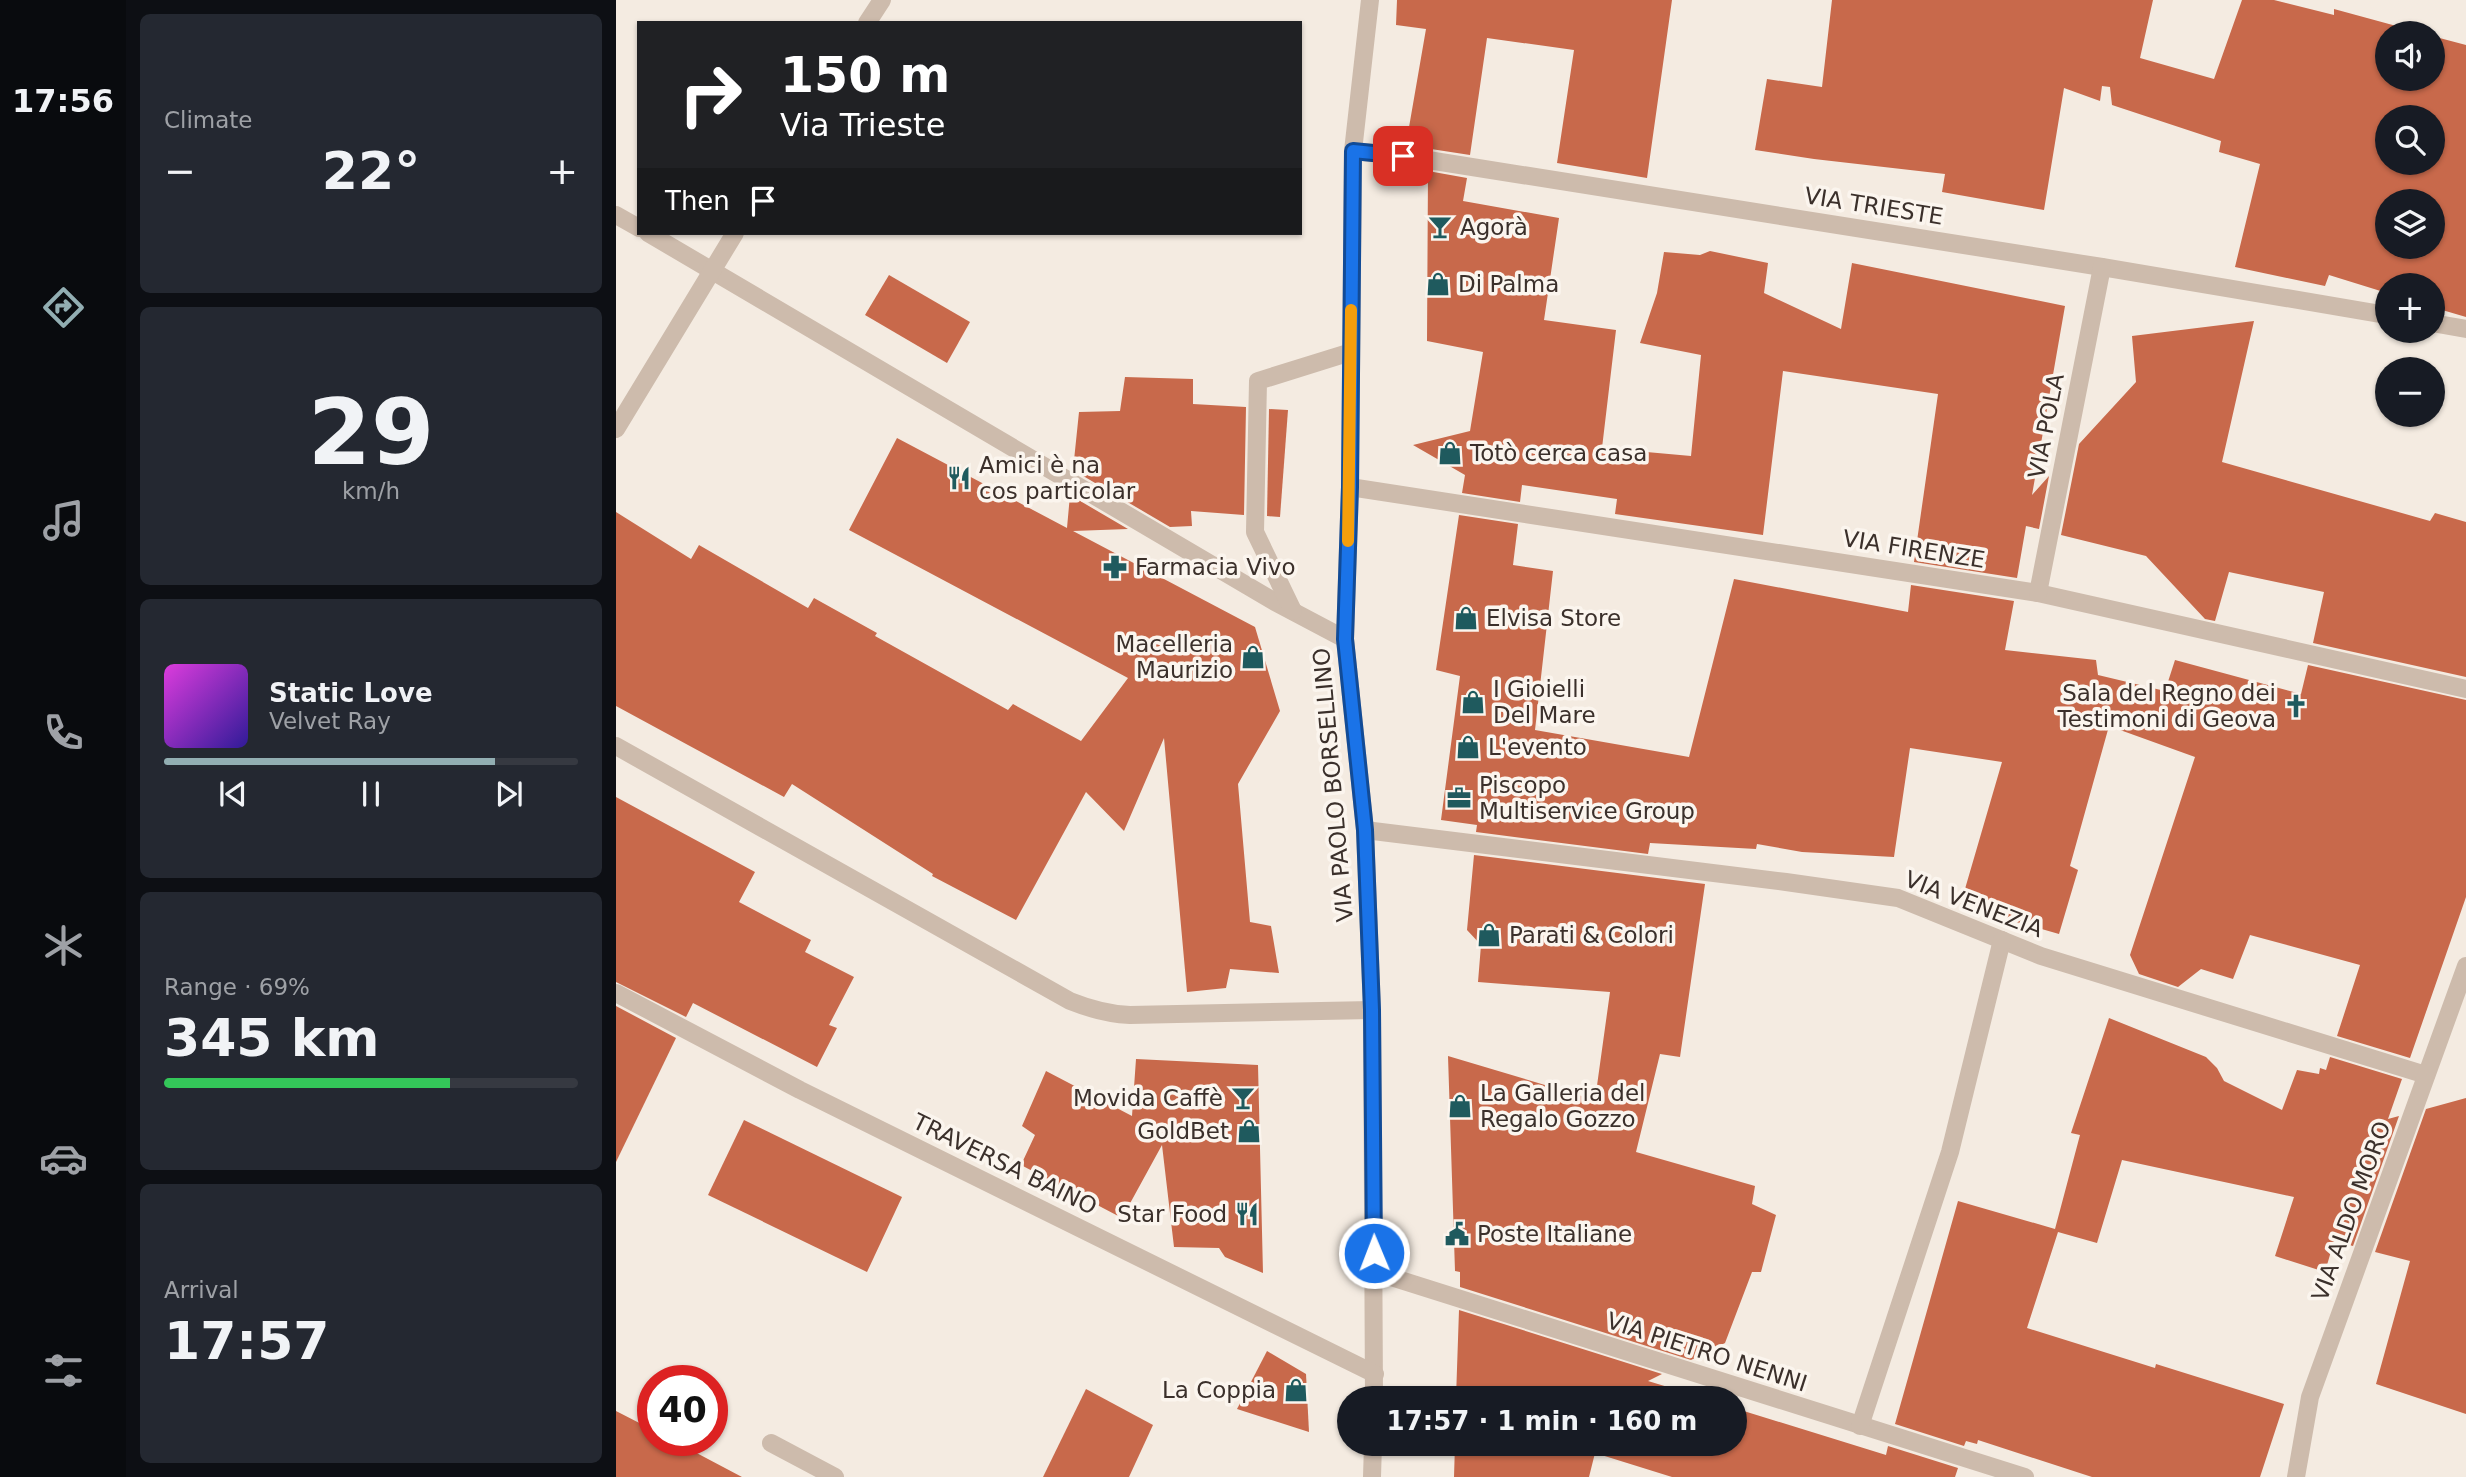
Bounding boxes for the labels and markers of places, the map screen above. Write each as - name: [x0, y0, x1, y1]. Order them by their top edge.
- pin: [1373, 126, 1433, 186]
- bar icon: Agorà: [1426, 213, 1454, 241]
- place label: Agorà: [1460, 214, 1528, 240]
- shop icon: Di Palma: [1424, 270, 1452, 298]
- place label: Di Palma: [1458, 271, 1559, 297]
- shop icon: Totò cerca casa: [1436, 439, 1464, 467]
- place label: Totò cerca casa: [1469, 440, 1647, 466]
- place label: Amici è na cos particolar: [979, 452, 1136, 504]
- restaurant icon: Amici è na cos particolar: [945, 464, 973, 492]
- pharmacy icon: Farmacia Vivo: [1101, 553, 1129, 581]
- place label: Farmacia Vivo: [1135, 554, 1296, 580]
- shop icon: Elvisa Store: [1452, 604, 1480, 632]
- place label: Elvisa Store: [1486, 605, 1621, 631]
- place label: Macelleria Maurizio: [1115, 631, 1233, 683]
- shop icon: Macelleria Maurizio: [1239, 643, 1267, 671]
- place label: I Gioielli Del Mare: [1493, 676, 1596, 728]
- place label: Sala del Regno dei Testimoni di Geova: [2057, 680, 2276, 732]
- shop icon: I Gioielli Del Mare: [1459, 688, 1487, 716]
- church icon: Sala del Regno dei Testimoni di Geova: [2282, 692, 2310, 720]
- shop icon: L'evento: [1454, 733, 1482, 761]
- place label: L'evento: [1488, 734, 1587, 760]
- place label: Piscopo Multiservice Group: [1479, 772, 1695, 824]
- office icon: Piscopo Multiservice Group: [1445, 784, 1473, 812]
- shop icon: Parati & Colori: [1475, 921, 1503, 949]
- place label: Parati & Colori: [1509, 922, 1674, 948]
- place label: La Galleria del Regalo Gozzo: [1480, 1080, 1645, 1132]
- bar icon: Movida Caffè: [1229, 1084, 1257, 1112]
- place label: Movida Caffè: [1073, 1085, 1223, 1111]
- shop icon: La Galleria del Regalo Gozzo: [1446, 1092, 1474, 1120]
- shop icon: GoldBet: [1235, 1117, 1263, 1145]
- place label: GoldBet: [1137, 1118, 1229, 1144]
- restaurant icon: Star Food: [1233, 1200, 1261, 1228]
- place label: Star Food: [1117, 1201, 1227, 1227]
- public building icon: Poste Italiane: [1443, 1220, 1471, 1248]
- place label: Poste Italiane: [1477, 1221, 1632, 1247]
- shop icon: La Coppia: [1282, 1376, 1310, 1404]
- place label: La Coppia: [1162, 1377, 1276, 1403]

